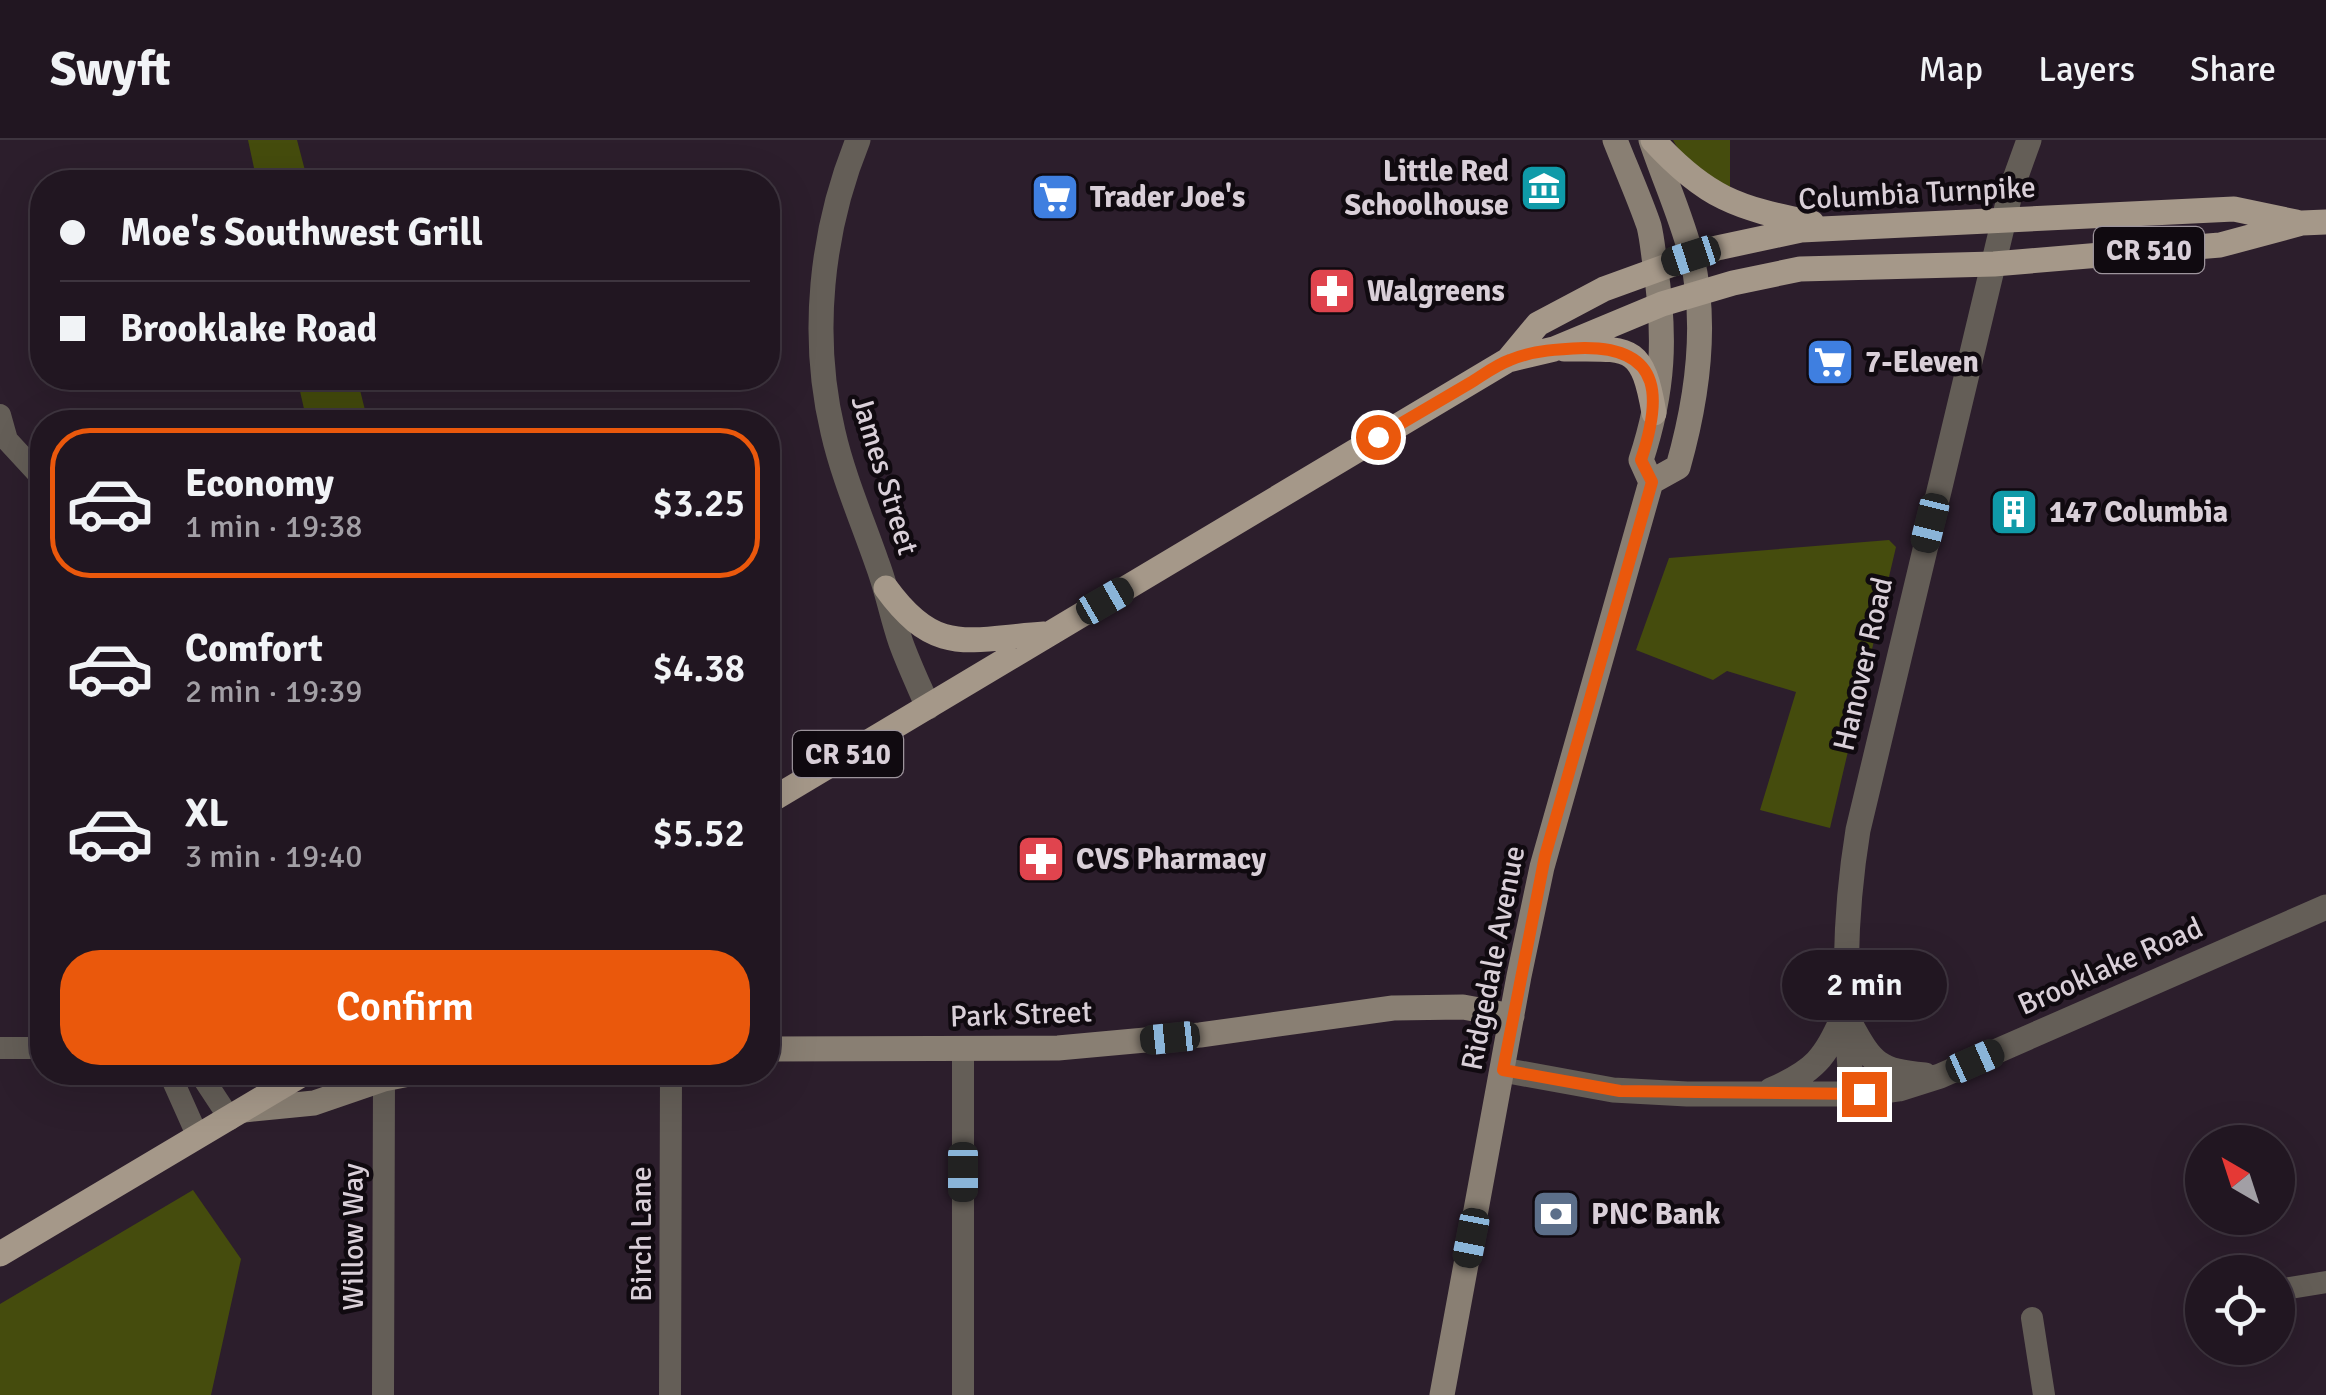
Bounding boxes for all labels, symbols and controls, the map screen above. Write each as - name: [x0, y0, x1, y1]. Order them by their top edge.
- text: Swyft: [50, 40, 171, 99]
- text: Map: [1919, 48, 1983, 91]
- text: Layers: [2038, 48, 2135, 91]
- text: Share: [2190, 48, 2276, 91]
- place label: Little Red Schoolhouse: [1344, 153, 1509, 224]
- museum icon: Little Red Schoolhouse: [1518, 162, 1570, 214]
- street label: Columbia Turnpike: [1797, 169, 2037, 218]
- supermarket icon: Trader Joe's: [1029, 171, 1081, 223]
- place label: Trader Joe's: [1090, 179, 1245, 216]
- text: Moe's Southwest Grill: [120, 209, 483, 256]
- road number: CR 510: [2094, 227, 2204, 273]
- car: [1658, 232, 1724, 280]
- pharmacy icon: Walgreens: [1306, 265, 1358, 317]
- place label: Walgreens: [1367, 273, 1505, 310]
- text: Brooklake Road: [120, 305, 377, 352]
- supermarket icon: 7-Eleven: [1804, 336, 1856, 388]
- place label: 7-Eleven: [1865, 344, 1979, 381]
- street label: James Street: [843, 391, 926, 559]
- route start: [1356, 415, 1401, 460]
- icon: car: [65, 458, 155, 548]
- text: Economy: [185, 460, 334, 507]
- text: $3.25: [652, 480, 745, 527]
- building icon: 147 Columbia: [1988, 486, 2040, 538]
- car: [1908, 490, 1952, 556]
- place label: 147 Columbia: [2049, 494, 2228, 531]
- text: 1 min · 19:38: [185, 507, 363, 546]
- car: [1072, 573, 1138, 629]
- street label: Hanover Road: [1826, 574, 1901, 755]
- icon: car: [65, 623, 155, 713]
- text: Comfort: [185, 625, 323, 672]
- text: $4.38: [652, 645, 745, 692]
- text: 2 min · 19:39: [185, 672, 363, 711]
- road number: CR 510: [793, 731, 903, 777]
- icon: car: [65, 788, 155, 878]
- text: XL: [185, 790, 228, 837]
- text: $5.52: [652, 810, 745, 857]
- pharmacy icon: CVS Pharmacy: [1015, 833, 1067, 885]
- text: 3 min · 19:40: [185, 837, 363, 876]
- place label: CVS Pharmacy: [1076, 841, 1266, 878]
- street label: Ridgedale Avenue: [1454, 843, 1533, 1074]
- street label: Brooklake Road: [2012, 909, 2208, 1024]
- callout: 2 min: [1782, 949, 1946, 1019]
- button: Confirm: [60, 950, 750, 1065]
- text: 2 min: [1826, 965, 1903, 1004]
- street label: Park Street: [949, 994, 1093, 1035]
- car: [1139, 1020, 1201, 1056]
- car: [1941, 1035, 2009, 1087]
- route end: [1842, 1072, 1887, 1117]
- north arrow: [2185, 1125, 2295, 1235]
- map controls: [2185, 1125, 2295, 1365]
- car: [948, 1142, 978, 1202]
- street label: Willow Way: [335, 1163, 372, 1311]
- street label: Birch Lane: [623, 1166, 660, 1302]
- bank icon: PNC Bank: [1530, 1188, 1582, 1240]
- place label: PNC Bank: [1591, 1196, 1721, 1233]
- car: [1451, 1206, 1491, 1270]
- button: locate: [2185, 1255, 2295, 1365]

